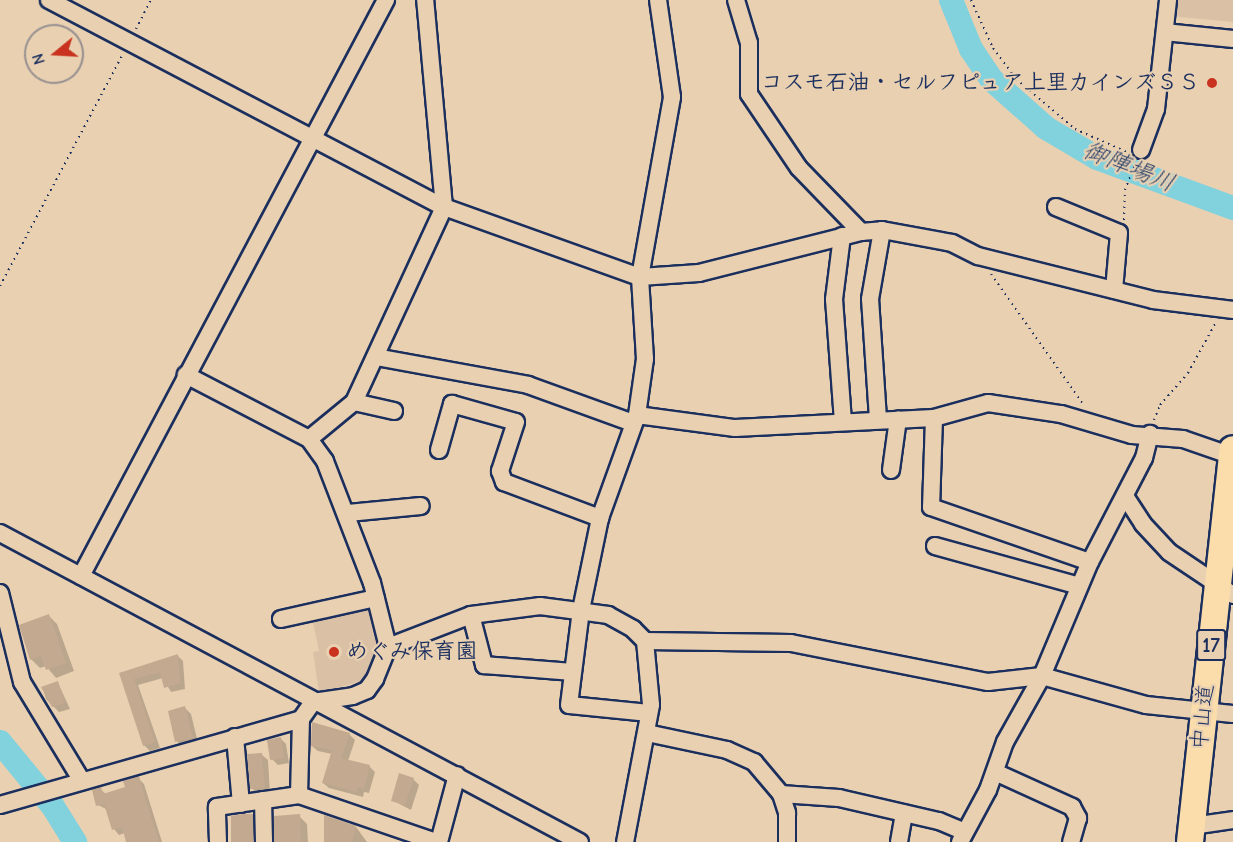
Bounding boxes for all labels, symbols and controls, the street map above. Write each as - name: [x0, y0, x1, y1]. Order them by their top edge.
- north arrow: [24, 24, 84, 84]
- text: N: [29, 51, 49, 67]
- place label: コスモ石油・セルフピュア上里カインズＳＳ: [760, 70, 1200, 96]
- marker: コスモ石油・セルフピュア上里カインズＳＳ: [1205, 76, 1219, 90]
- water label: 御陣場川: [1079, 136, 1179, 198]
- road number: 17: [1196, 627, 1226, 663]
- place label: めぐみ保育園: [346, 639, 478, 665]
- marker: めぐみ保育園: [327, 645, 341, 659]
- street label: 中山道: [1186, 683, 1220, 751]

